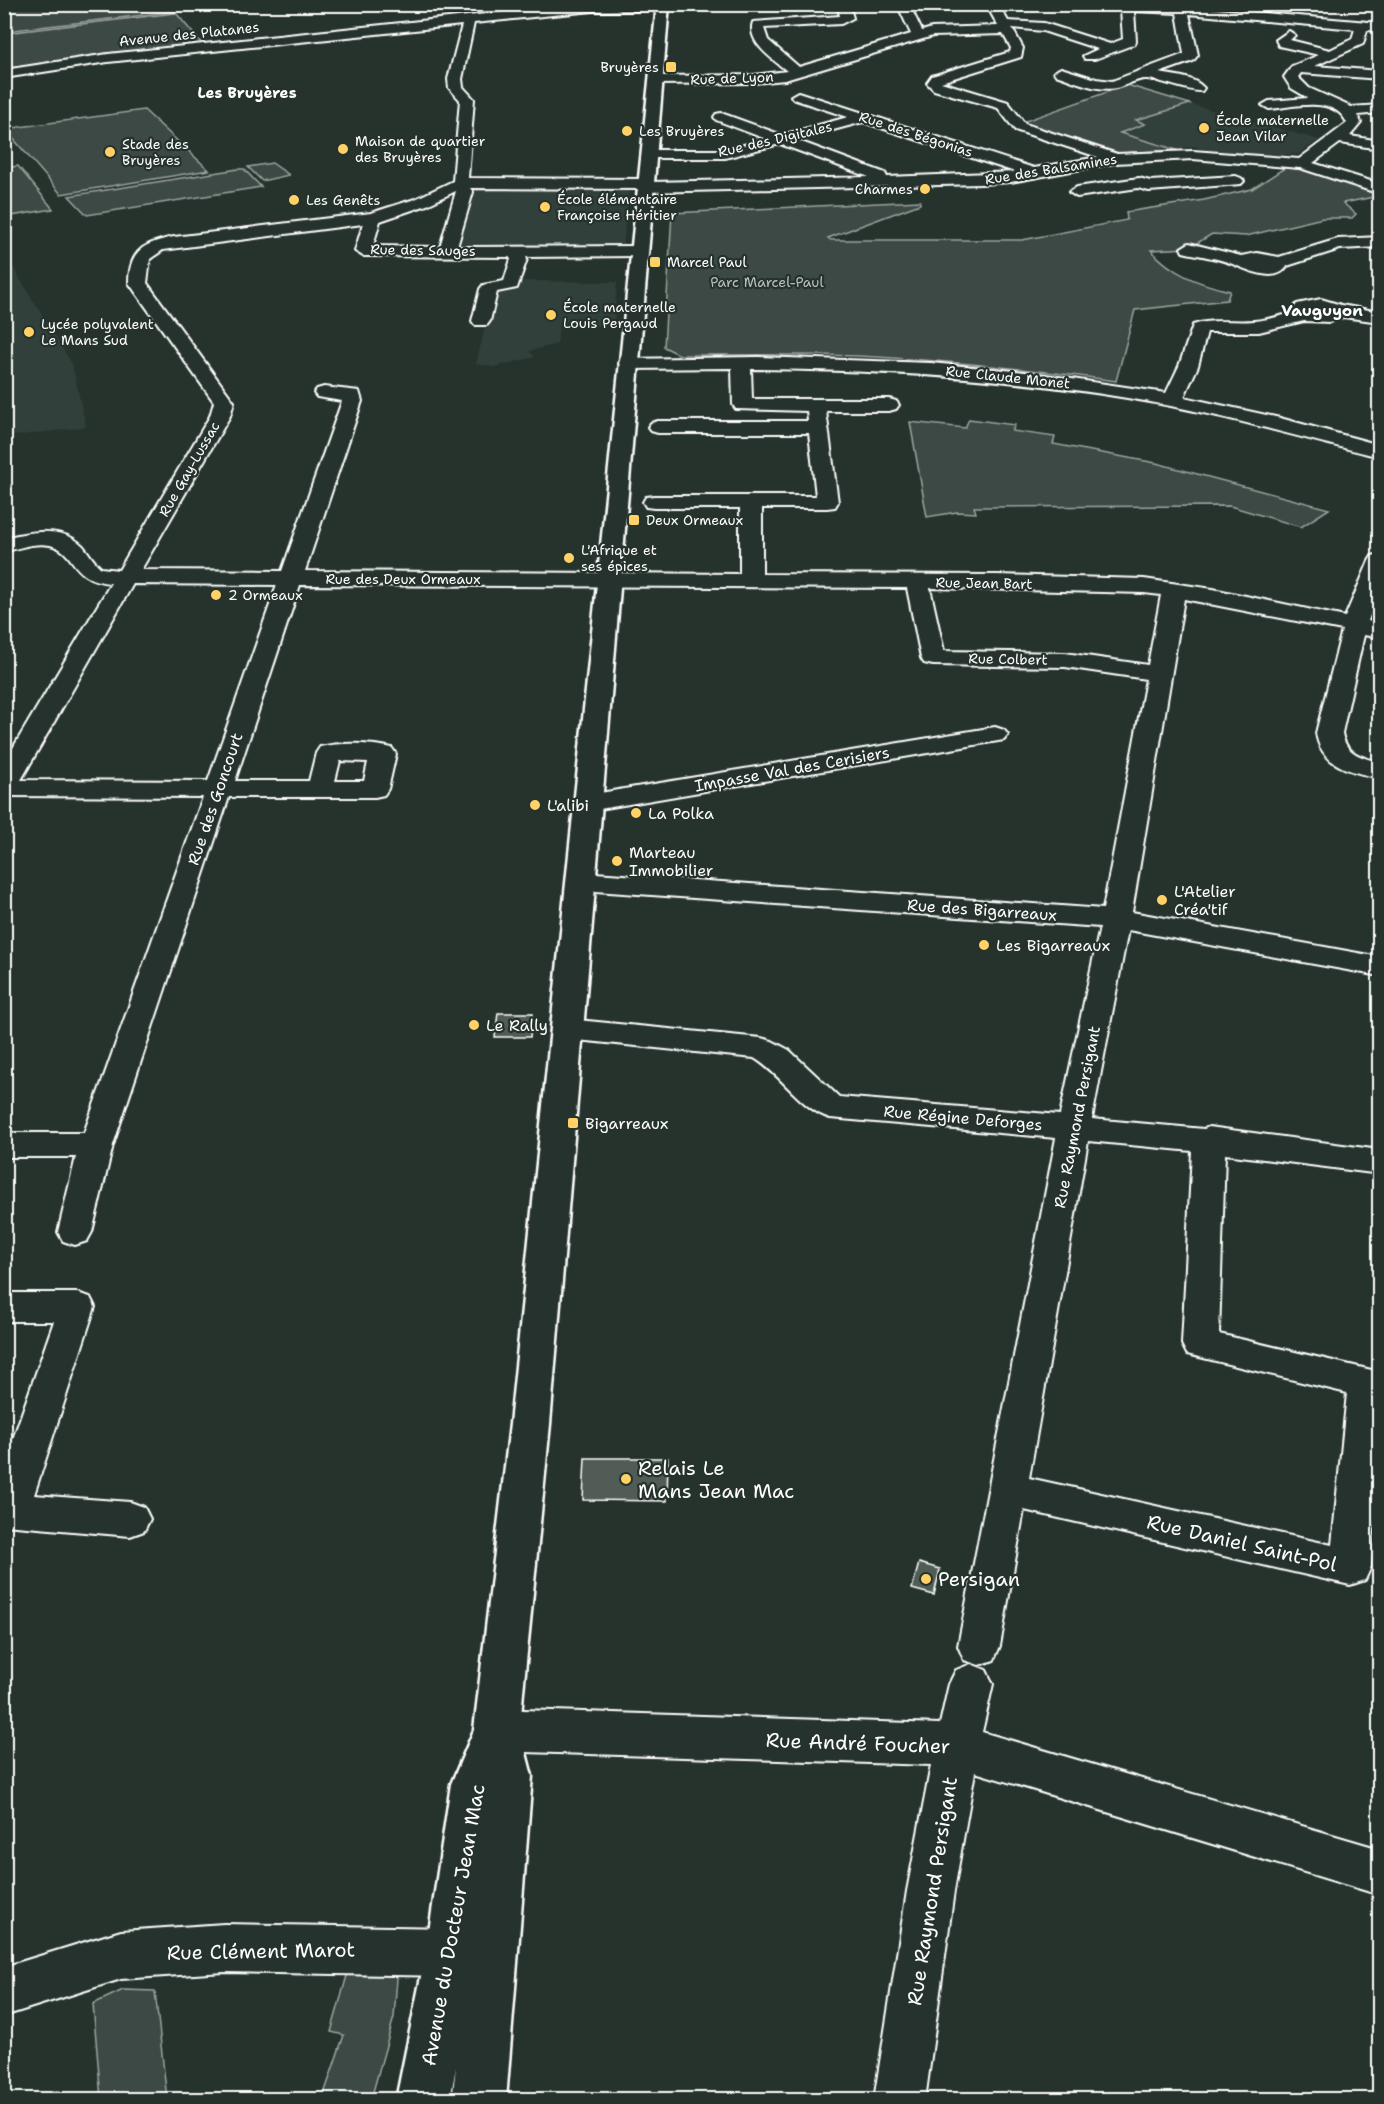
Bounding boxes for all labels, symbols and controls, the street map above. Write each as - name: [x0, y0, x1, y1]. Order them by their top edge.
- street label: Avenue des Platanes: [118, 18, 260, 50]
- place label: Bruyères: [600, 58, 659, 76]
- marker: Bruyères: [664, 60, 678, 74]
- street label: Rue de Lyon: [690, 68, 774, 88]
- district label: Les Bruyères: [197, 83, 297, 103]
- street label: Rue des Bégonias: [857, 107, 975, 161]
- place label: École maternelle Jean Vilar: [1216, 111, 1329, 145]
- street label: Rue des Digitales: [716, 117, 834, 161]
- marker: École maternelle Jean Vilar: [1197, 121, 1211, 135]
- place label: Les Bruyères: [639, 122, 724, 140]
- marker: Les Bruyères: [620, 124, 634, 138]
- place label: Maison de quartier des Bruyères: [355, 132, 486, 166]
- place label: Stade des Bruyères: [122, 135, 189, 169]
- marker: Maison de quartier des Bruyères: [336, 142, 350, 156]
- marker: Stade des Bruyères: [103, 145, 117, 159]
- street label: Rue des Balsamines: [984, 150, 1118, 188]
- place label: Charmes: [855, 180, 913, 198]
- marker: Charmes: [918, 182, 932, 196]
- place label: École élémentaire Françoise Héritier: [557, 190, 677, 224]
- place label: Les Genêts: [306, 191, 381, 209]
- marker: Les Genêts: [287, 193, 301, 207]
- marker: École élémentaire Françoise Héritier: [538, 200, 552, 214]
- street label: Rue des Sauges: [370, 240, 476, 260]
- place label: Marcel Paul: [667, 253, 748, 271]
- marker: Marcel Paul: [648, 255, 662, 269]
- park label: Parc Marcel-Paul: [710, 273, 825, 291]
- place label: École maternelle Louis Pergaud: [563, 298, 676, 332]
- district label: Vauguyon: [1281, 300, 1363, 321]
- marker: École maternelle Louis Pergaud: [544, 308, 558, 322]
- place label: Lycée polyvalent Le Mans Sud: [41, 315, 154, 349]
- marker: Lycée polyvalent Le Mans Sud: [22, 325, 36, 339]
- street label: Rue Claude Monet: [945, 362, 1071, 392]
- street label: Rue Gay-Lussac: [155, 418, 223, 520]
- place label: Deux Ormeaux: [646, 511, 743, 529]
- marker: Deux Ormeaux: [627, 513, 641, 527]
- place label: L'Afrique et ses épices: [581, 541, 657, 575]
- marker: L'Afrique et ses épices: [562, 551, 576, 565]
- street label: Rue des Deux Ormeaux: [325, 570, 481, 588]
- street label: Rue Jean Bart: [935, 573, 1033, 593]
- place label: 2 Ormeaux: [228, 586, 303, 604]
- marker: 2 Ormeaux: [209, 588, 223, 602]
- street label: Rue Colbert: [968, 649, 1048, 669]
- street label: Rue des Goncourt: [183, 730, 247, 868]
- street label: Impasse Val des Cerisiers: [693, 741, 891, 796]
- place label: L'alibi: [547, 795, 589, 816]
- marker: L'alibi: [528, 798, 542, 812]
- place label: La Polka: [648, 803, 714, 824]
- marker: La Polka: [629, 806, 643, 820]
- place label: Marteau Immobilier: [629, 842, 713, 881]
- marker: Marteau Immobilier: [610, 854, 624, 868]
- place label: L'Atelier Créa'tif: [1174, 881, 1236, 920]
- marker: L'Atelier Créa'tif: [1155, 893, 1169, 907]
- street label: Rue des Bigarreaux: [906, 894, 1058, 926]
- place label: Les Bigarreaux: [996, 935, 1110, 956]
- marker: Les Bigarreaux: [977, 938, 991, 952]
- place label: Le Rally: [486, 1015, 548, 1036]
- marker: Le Rally: [467, 1018, 481, 1032]
- street label: Rue Raymond Persigant: [1049, 1024, 1105, 1210]
- street label: Rue Régine Deforges: [883, 1101, 1043, 1135]
- place label: Bigarreaux: [585, 1113, 668, 1134]
- marker: Bigarreaux: [566, 1116, 580, 1130]
- place label: Relais Le Mans Jean Mac: [638, 1455, 794, 1504]
- marker: Relais Le Mans Jean Mac: [619, 1472, 633, 1486]
- street label: Rue Daniel Saint-Pol: [1144, 1508, 1340, 1578]
- place label: Persigan: [938, 1566, 1020, 1592]
- marker: Persigan: [919, 1572, 933, 1586]
- street label: Rue André Foucher: [765, 1727, 951, 1759]
- street label: Rue Raymond Persigant: [901, 1775, 963, 2007]
- street label: Avenue du Docteur Jean Mac: [415, 1782, 491, 2068]
- street label: Rue Clément Marot: [167, 1936, 355, 1966]

